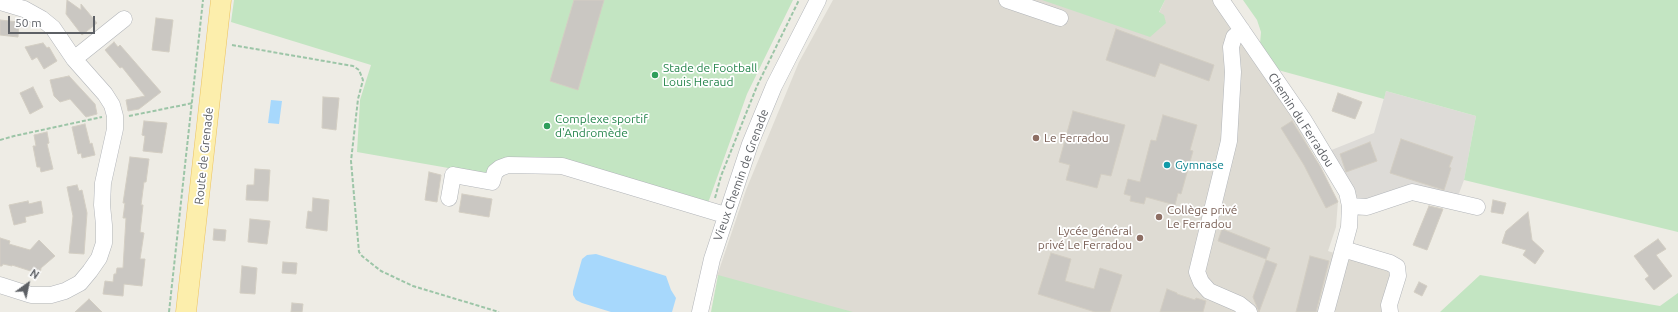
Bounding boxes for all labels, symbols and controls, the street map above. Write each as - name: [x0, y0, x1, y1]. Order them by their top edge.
- scale bar: [10, 8, 97, 34]
- text: 50 m: [15, 16, 42, 29]
- place label: Stade de Football Louis Heraud: [663, 61, 757, 89]
- marker: Stade de Football Louis Heraud: [650, 70, 660, 80]
- street label: Chemin du Ferradou: [1265, 70, 1337, 170]
- street label: Route de Grenade: [192, 107, 216, 205]
- street label: Vieux Chemin de Grenade: [710, 107, 772, 243]
- place label: Complexe sportif d'Andromède: [555, 112, 648, 140]
- marker: Complexe sportif d'Andromède: [542, 121, 552, 131]
- place label: Le Ferradou: [1044, 131, 1109, 145]
- marker: Le Ferradou: [1031, 133, 1041, 143]
- place label: Gymnase: [1175, 158, 1224, 172]
- marker: Gymnase: [1162, 160, 1172, 170]
- place label: Collège privé Le Ferradou: [1167, 203, 1237, 231]
- marker: Collège privé Le Ferradou: [1154, 212, 1164, 222]
- place label: Lycée général privé Le Ferradou: [1038, 224, 1132, 252]
- marker: Lycée général privé Le Ferradou: [1135, 233, 1145, 243]
- north arrow: [8, 264, 48, 304]
- text: N: [28, 267, 41, 281]

